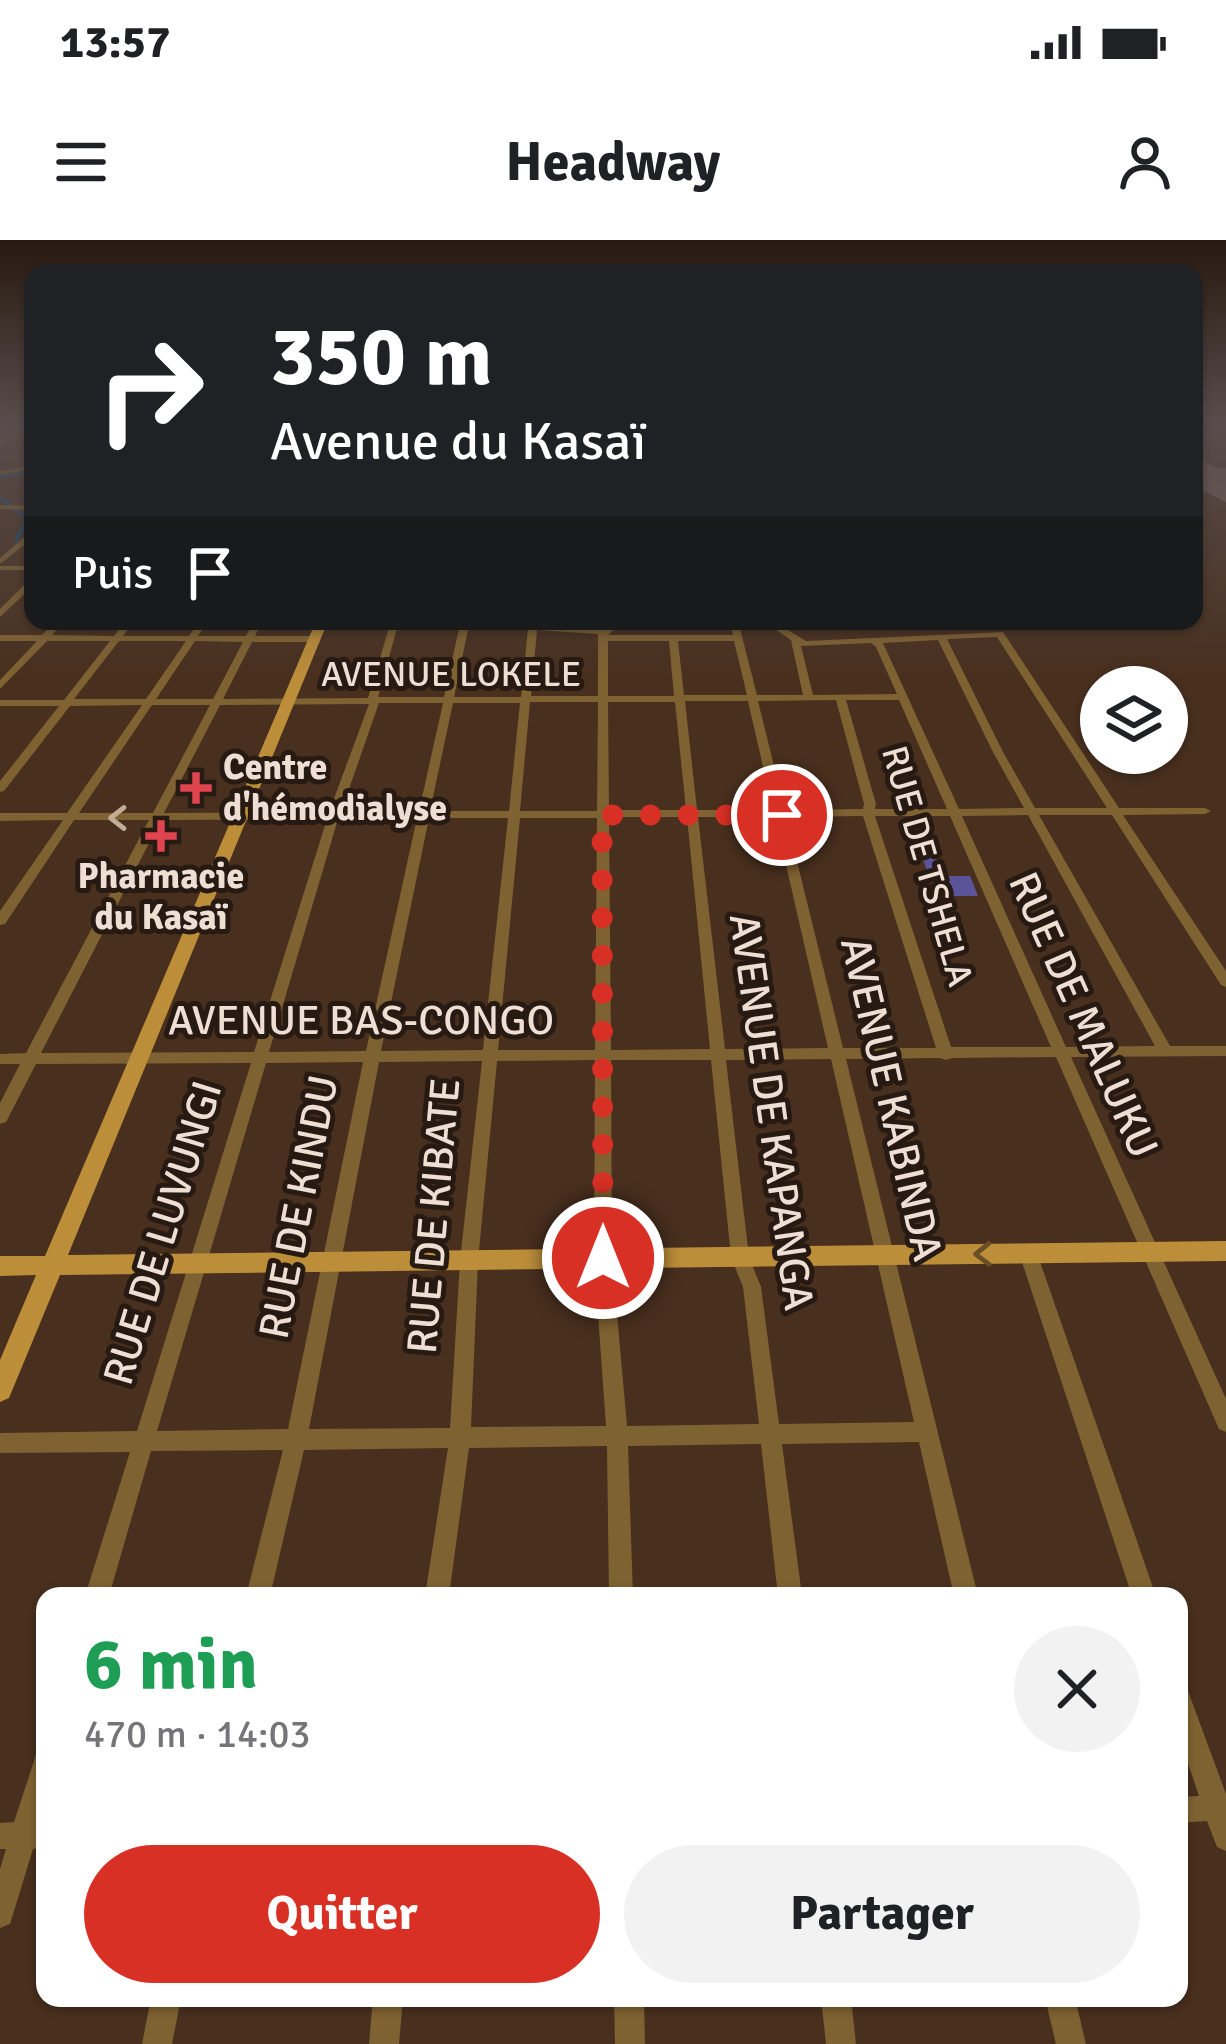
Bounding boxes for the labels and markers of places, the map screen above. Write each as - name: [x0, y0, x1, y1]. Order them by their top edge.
- place label: Centre d'hémodialyse: [223, 745, 447, 831]
- pin: [731, 764, 833, 866]
- marker: Centre d'hémodialyse: [180, 772, 212, 804]
- marker: Pharmacie du Kasaï: [148, 823, 174, 849]
- place label: Pharmacie du Kasaï: [78, 854, 244, 940]

